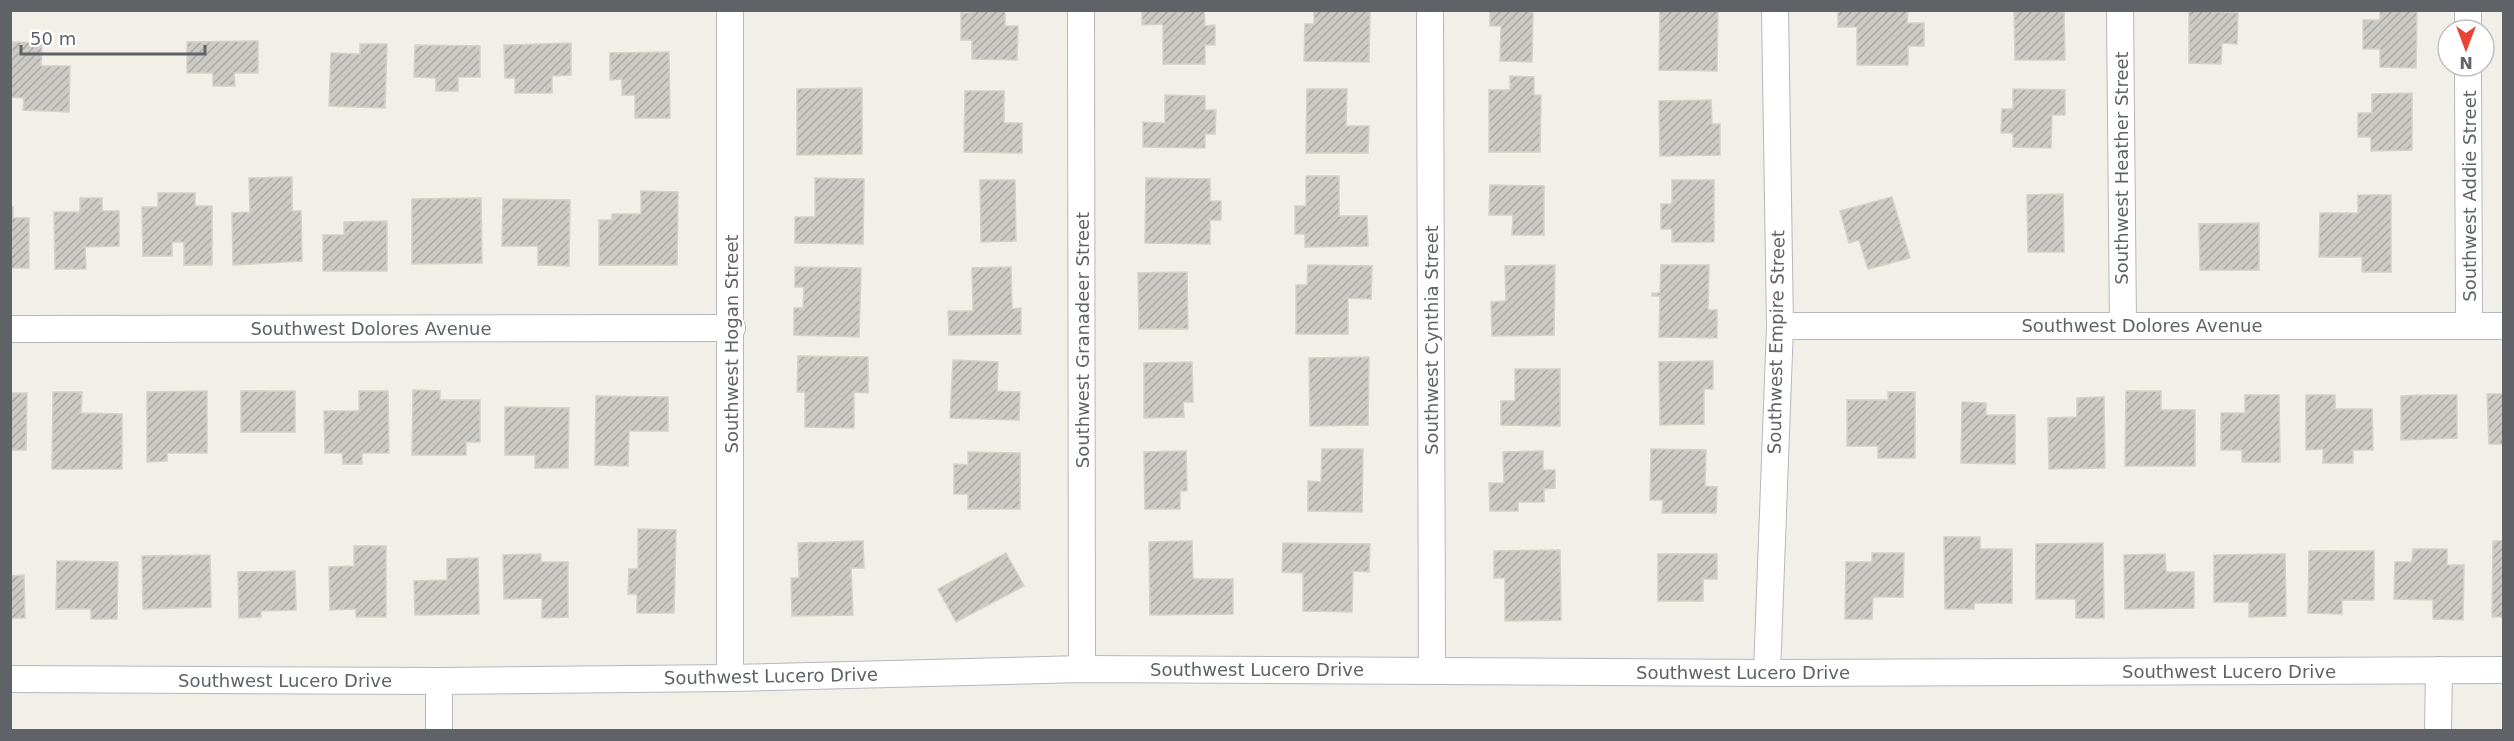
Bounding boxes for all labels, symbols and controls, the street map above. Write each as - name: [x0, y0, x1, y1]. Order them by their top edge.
- scale bar: [21, 18, 206, 56]
- north arrow: [2436, 18, 2496, 78]
- text: 50 m: [30, 28, 76, 49]
- street label: Southwest Heather Street: [2111, 51, 2132, 285]
- text: N: [2459, 53, 2473, 72]
- street label: Southwest Addie Street: [2459, 90, 2480, 302]
- street label: Southwest Granadeer Street: [1072, 212, 1093, 468]
- street label: Southwest Cynthia Street: [1421, 225, 1442, 455]
- street label: Southwest Empire Street: [1764, 230, 1788, 454]
- street label: Southwest Hogan Street: [721, 234, 742, 454]
- street label: Southwest Dolores Avenue: [2021, 315, 2263, 336]
- street label: Southwest Dolores Avenue: [250, 318, 492, 339]
- street label: Southwest Lucero Drive: [1150, 659, 1364, 680]
- street label: Southwest Lucero Drive: [2122, 661, 2336, 682]
- street label: Southwest Lucero Drive: [1636, 662, 1850, 683]
- street label: Southwest Lucero Drive: [664, 664, 878, 688]
- street label: Southwest Lucero Drive: [178, 670, 392, 691]

